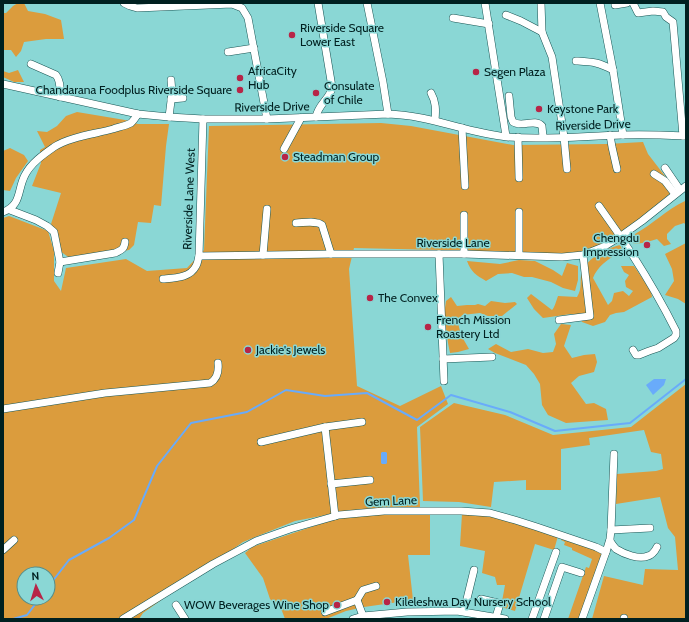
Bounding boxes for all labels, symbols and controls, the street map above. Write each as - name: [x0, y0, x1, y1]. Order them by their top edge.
- place label: Riverside Square Lower East: [300, 20, 384, 49]
- marker: Riverside Square Lower East: [287, 30, 297, 40]
- place label: AfricaCity Hub: [248, 63, 297, 92]
- place label: Segen Plaza: [484, 64, 546, 79]
- marker: Segen Plaza: [471, 67, 481, 77]
- marker: AfricaCity Hub: [235, 73, 245, 83]
- place label: Consulate of Chile: [324, 78, 374, 107]
- place label: Chandarana Foodplus Riverside Square: [36, 82, 232, 97]
- marker: Chandarana Foodplus Riverside Square: [235, 85, 245, 95]
- marker: Consulate of Chile: [311, 88, 321, 98]
- street label: Riverside Drive: [234, 98, 310, 115]
- place label: Keystone Park: [547, 101, 619, 116]
- marker: Keystone Park: [534, 104, 544, 114]
- street label: Riverside Drive: [555, 116, 631, 133]
- street label: Riverside Lane West: [179, 148, 198, 250]
- place label: Steadman Group: [293, 149, 380, 164]
- marker: Steadman Group: [280, 152, 290, 162]
- place label: Chengdu Impression: [583, 230, 639, 259]
- street label: Riverside Lane: [416, 235, 490, 250]
- marker: Chengdu Impression: [642, 240, 652, 250]
- place label: The Convex: [378, 290, 438, 305]
- marker: The Convex: [365, 293, 375, 303]
- place label: French Mission Roastery Ltd: [436, 312, 511, 341]
- marker: French Mission Roastery Ltd: [423, 322, 433, 332]
- place label: Jackie's Jewels: [255, 342, 325, 357]
- marker: Jackie's Jewels: [243, 345, 253, 355]
- street label: Gem Lane: [365, 492, 417, 509]
- north arrow: [16, 566, 56, 606]
- text: N: [31, 569, 40, 583]
- place label: Kileleshwa Day Nursery School: [395, 594, 551, 609]
- place label: WOW Beverages Wine Shop: [184, 597, 329, 612]
- marker: Kileleshwa Day Nursery School: [382, 597, 392, 607]
- marker: WOW Beverages Wine Shop: [332, 600, 342, 610]

